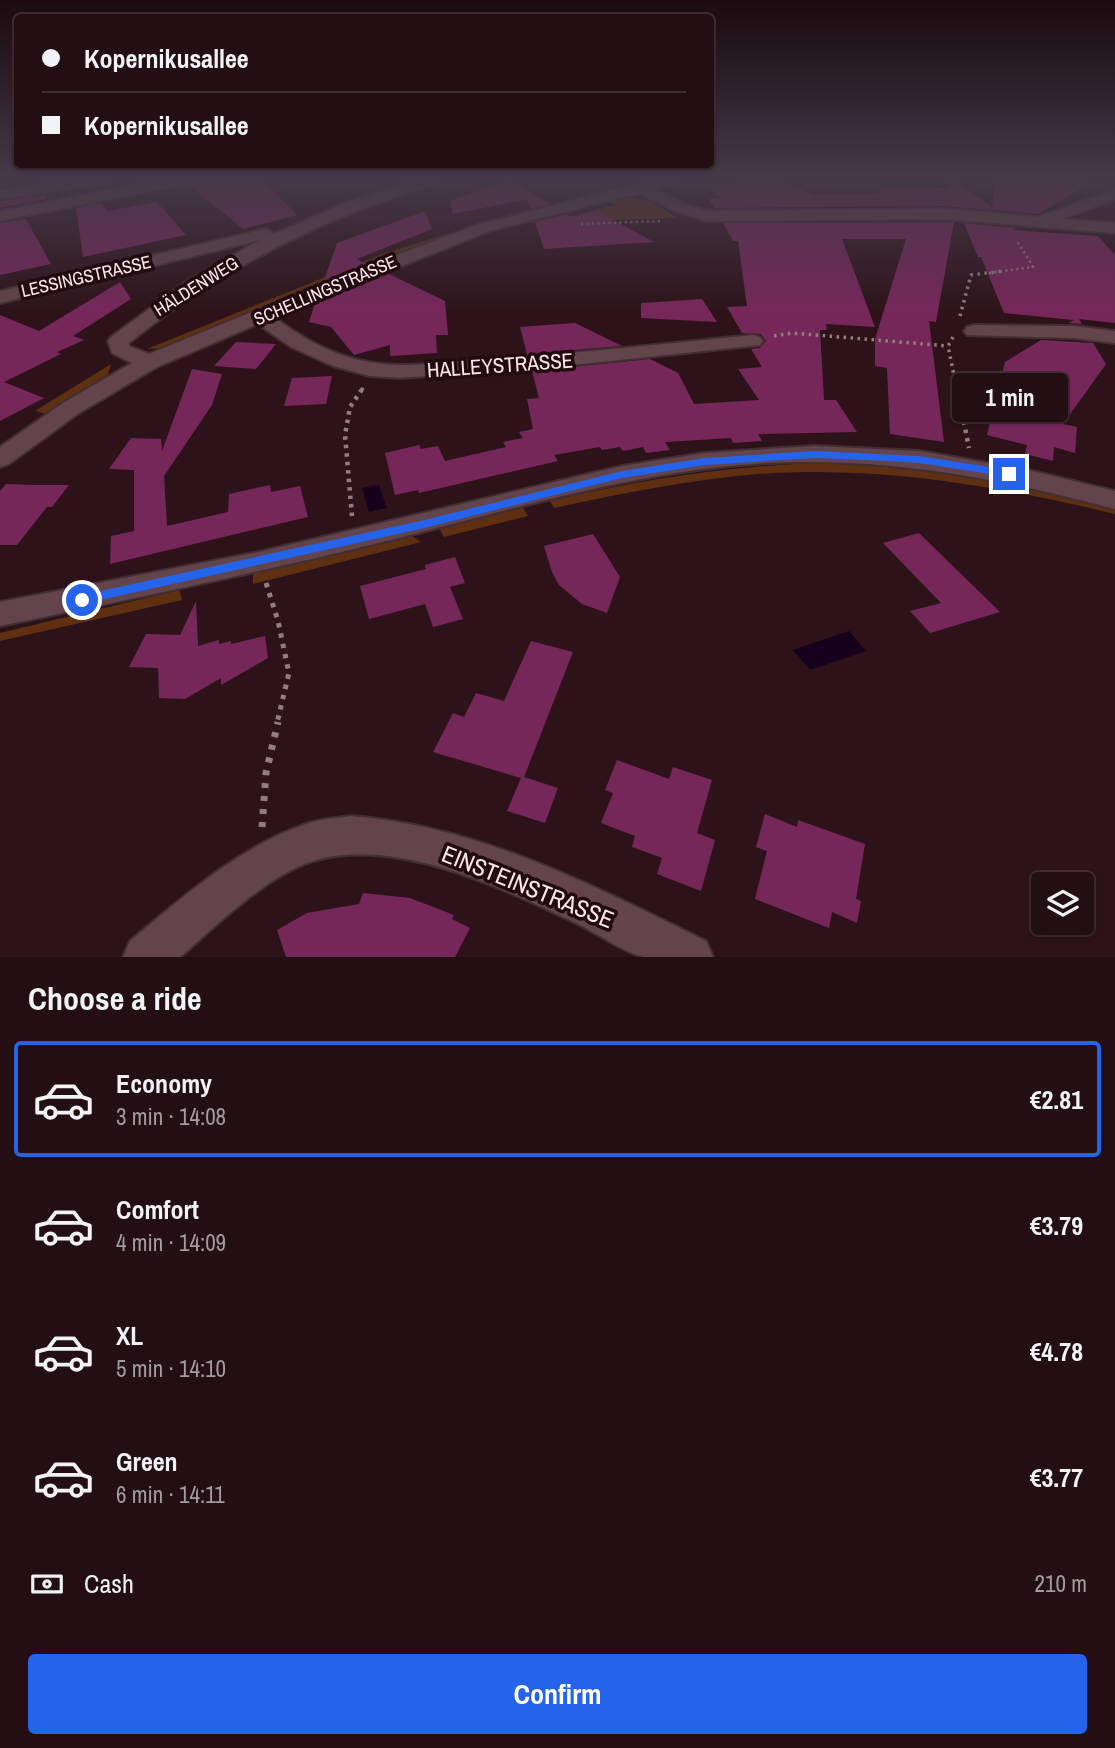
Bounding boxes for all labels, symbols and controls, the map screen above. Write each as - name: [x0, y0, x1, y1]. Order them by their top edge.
- text: Kopernikusallee: [84, 41, 249, 76]
- text: Kopernikusallee: [84, 108, 249, 143]
- street label: LESSINGSTRASSE: [18, 249, 154, 303]
- street label: SCHELLINGSTRASSE: [250, 249, 400, 331]
- street label: HÄLDENWEG: [149, 250, 243, 322]
- street label: HALLEYSTRASSE: [426, 345, 574, 385]
- callout: 1 min: [951, 372, 1067, 421]
- text: 1 min: [985, 382, 1035, 413]
- route end: [993, 458, 1025, 490]
- route start: [66, 584, 98, 616]
- street label: EINSTEINSTRASSE: [437, 837, 619, 935]
- map controls: [1031, 872, 1094, 935]
- button: layers: [1031, 872, 1094, 935]
- text: Choose a ride: [28, 977, 202, 1020]
- text: Economy: [116, 1066, 212, 1101]
- icon: car: [32, 1068, 95, 1131]
- text: €2.81: [1030, 1082, 1083, 1117]
- text: 3 min · 14:08: [116, 1101, 226, 1132]
- text: Comfort: [116, 1192, 199, 1227]
- icon: car: [32, 1194, 95, 1257]
- text: €3.79: [1030, 1208, 1083, 1243]
- text: 4 min · 14:09: [116, 1227, 226, 1258]
- text: XL: [116, 1318, 143, 1353]
- icon: car: [32, 1320, 95, 1383]
- text: €4.78: [1030, 1334, 1083, 1369]
- text: 5 min · 14:10: [116, 1353, 226, 1384]
- text: Green: [116, 1444, 178, 1479]
- icon: car: [32, 1446, 95, 1509]
- text: €3.77: [1030, 1460, 1083, 1495]
- text: 6 min · 14:11: [116, 1479, 225, 1510]
- icon: cash: [28, 1565, 66, 1603]
- text: Cash: [84, 1566, 134, 1601]
- text: 210 m: [1035, 1568, 1087, 1599]
- button: Confirm: [28, 1654, 1087, 1734]

